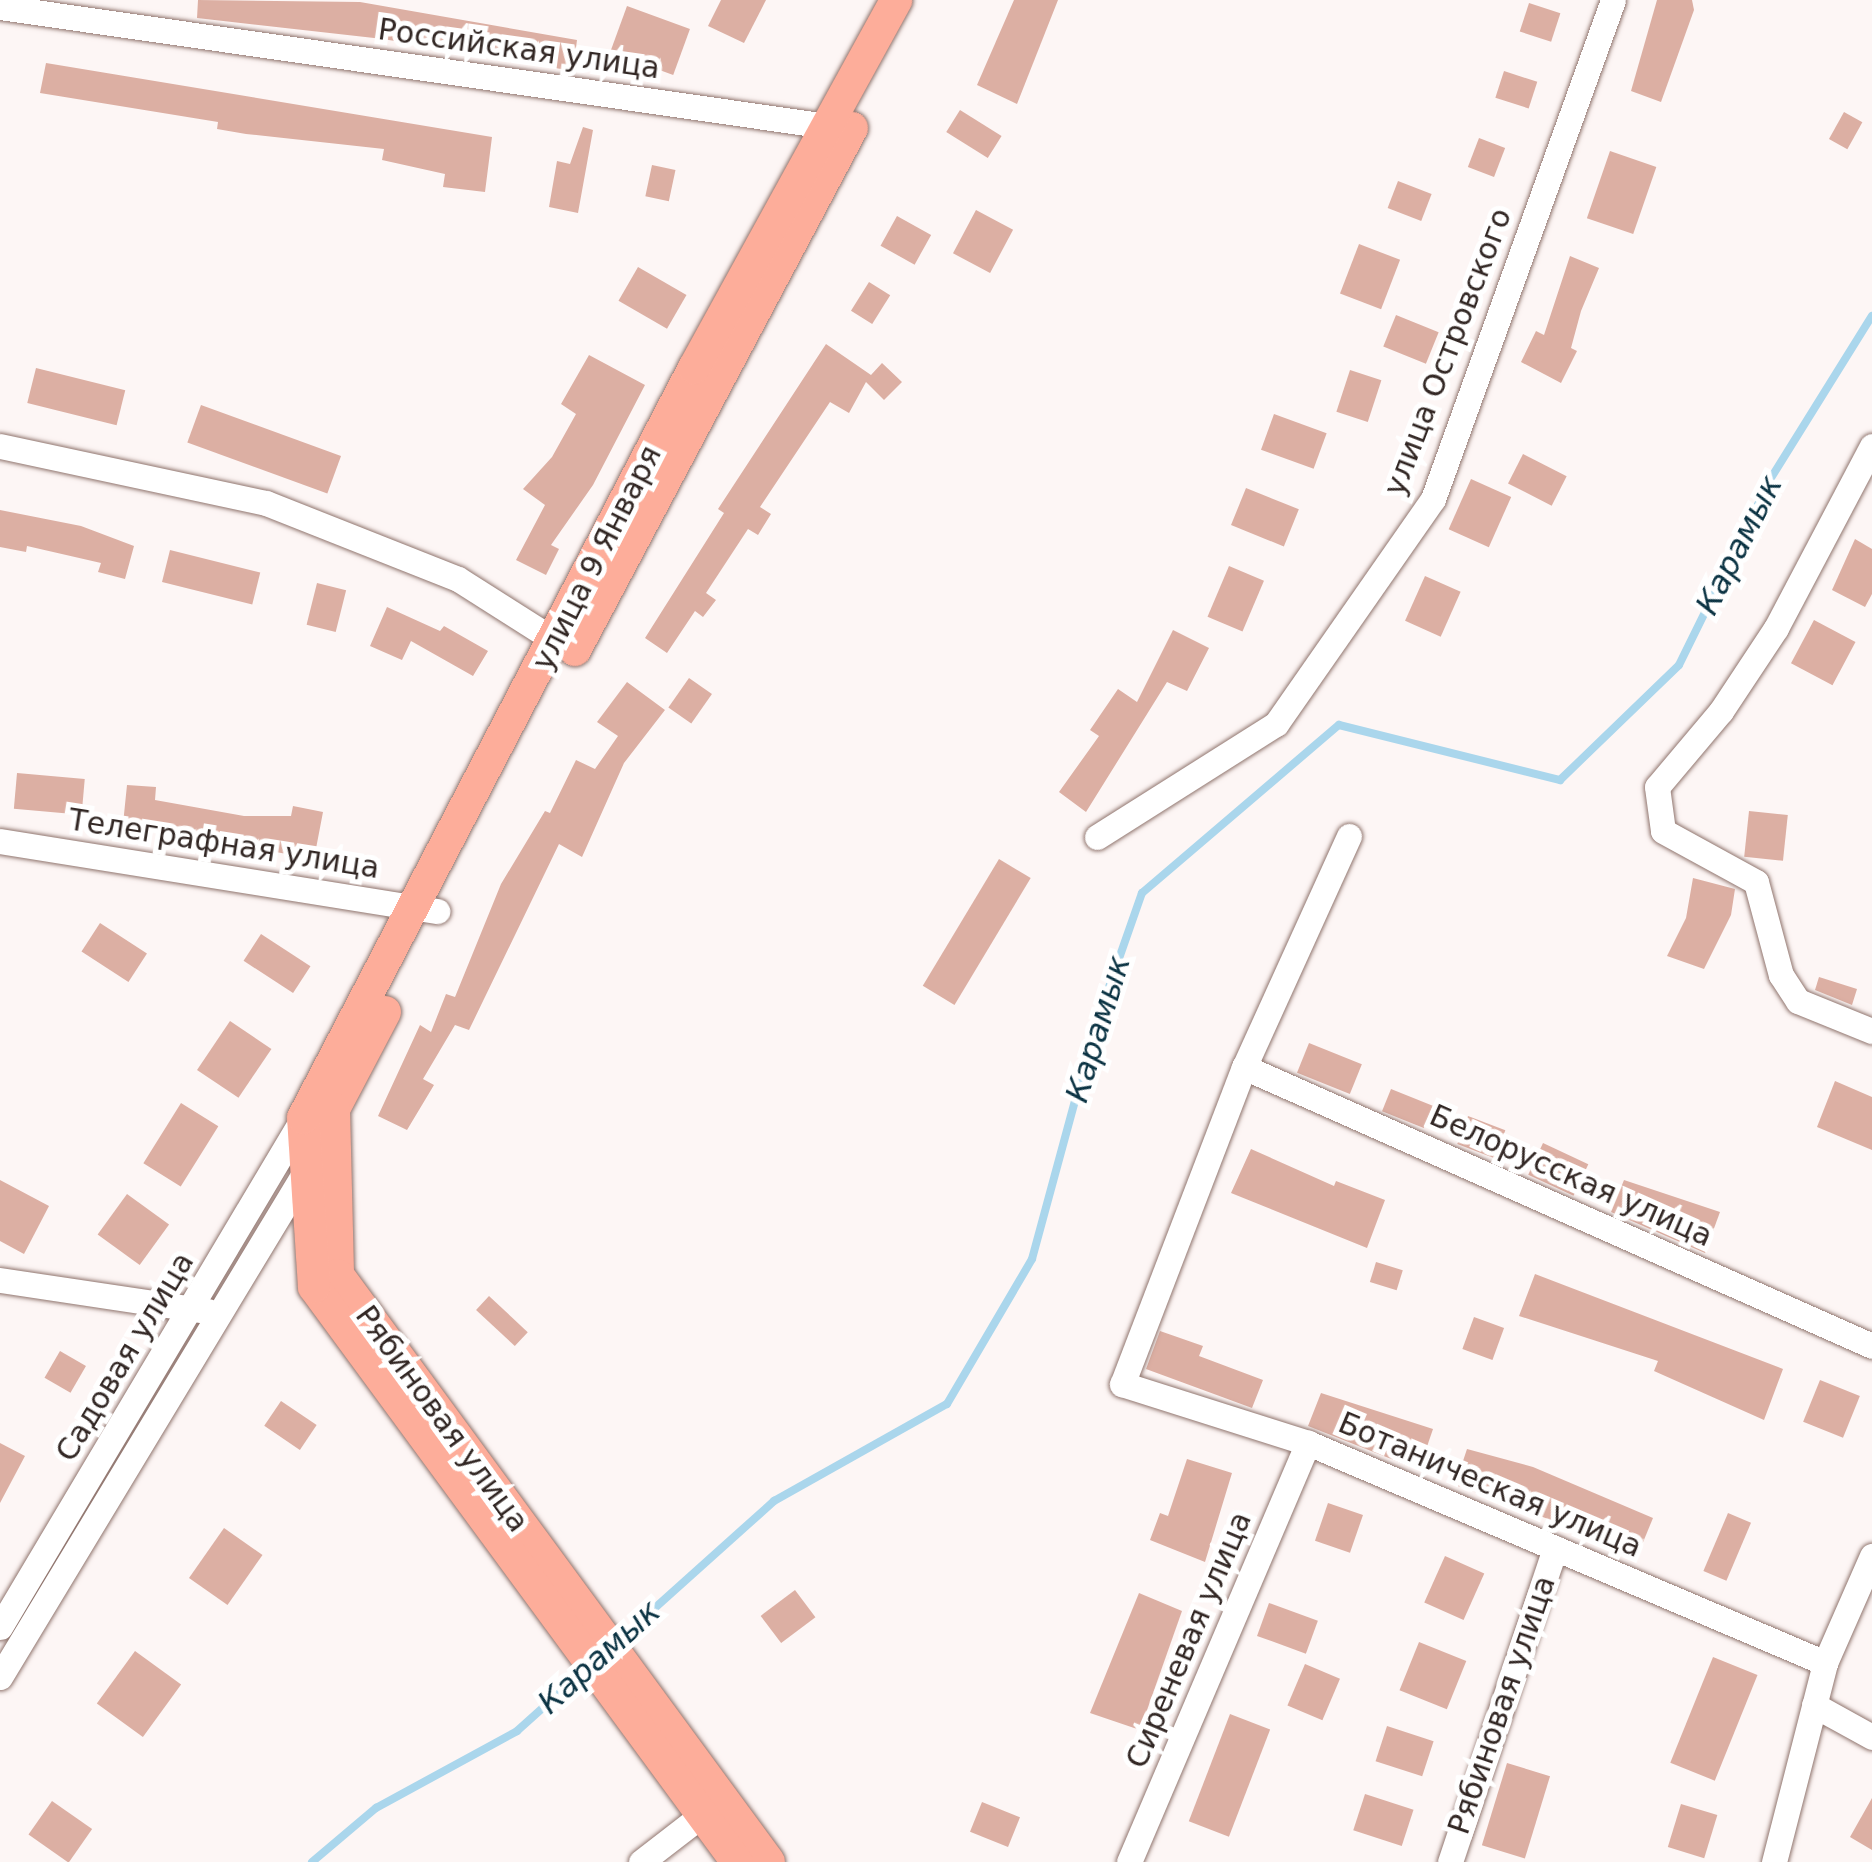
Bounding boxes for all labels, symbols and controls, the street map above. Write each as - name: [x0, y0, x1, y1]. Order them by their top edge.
- street label: Российская улица: [376, 11, 662, 87]
- street label: улица Островского: [1377, 203, 1519, 501]
- street label: улица 9 Января: [525, 440, 669, 676]
- water label: Карамык: [1688, 469, 1790, 621]
- street label: Телеграфная улица: [66, 802, 382, 886]
- water label: Карамык: [1058, 951, 1138, 1107]
- street label: Белорусская улица: [1424, 1097, 1718, 1255]
- street label: Садовая улица: [48, 1246, 202, 1468]
- street label: Рябиновая улица: [348, 1299, 536, 1539]
- street label: Ботаническая улица: [1333, 1405, 1647, 1565]
- street label: Сиреневая улица: [1119, 1506, 1259, 1774]
- street label: Рябиновая улица: [1441, 1571, 1563, 1839]
- water label: Карамык: [530, 1592, 668, 1722]

